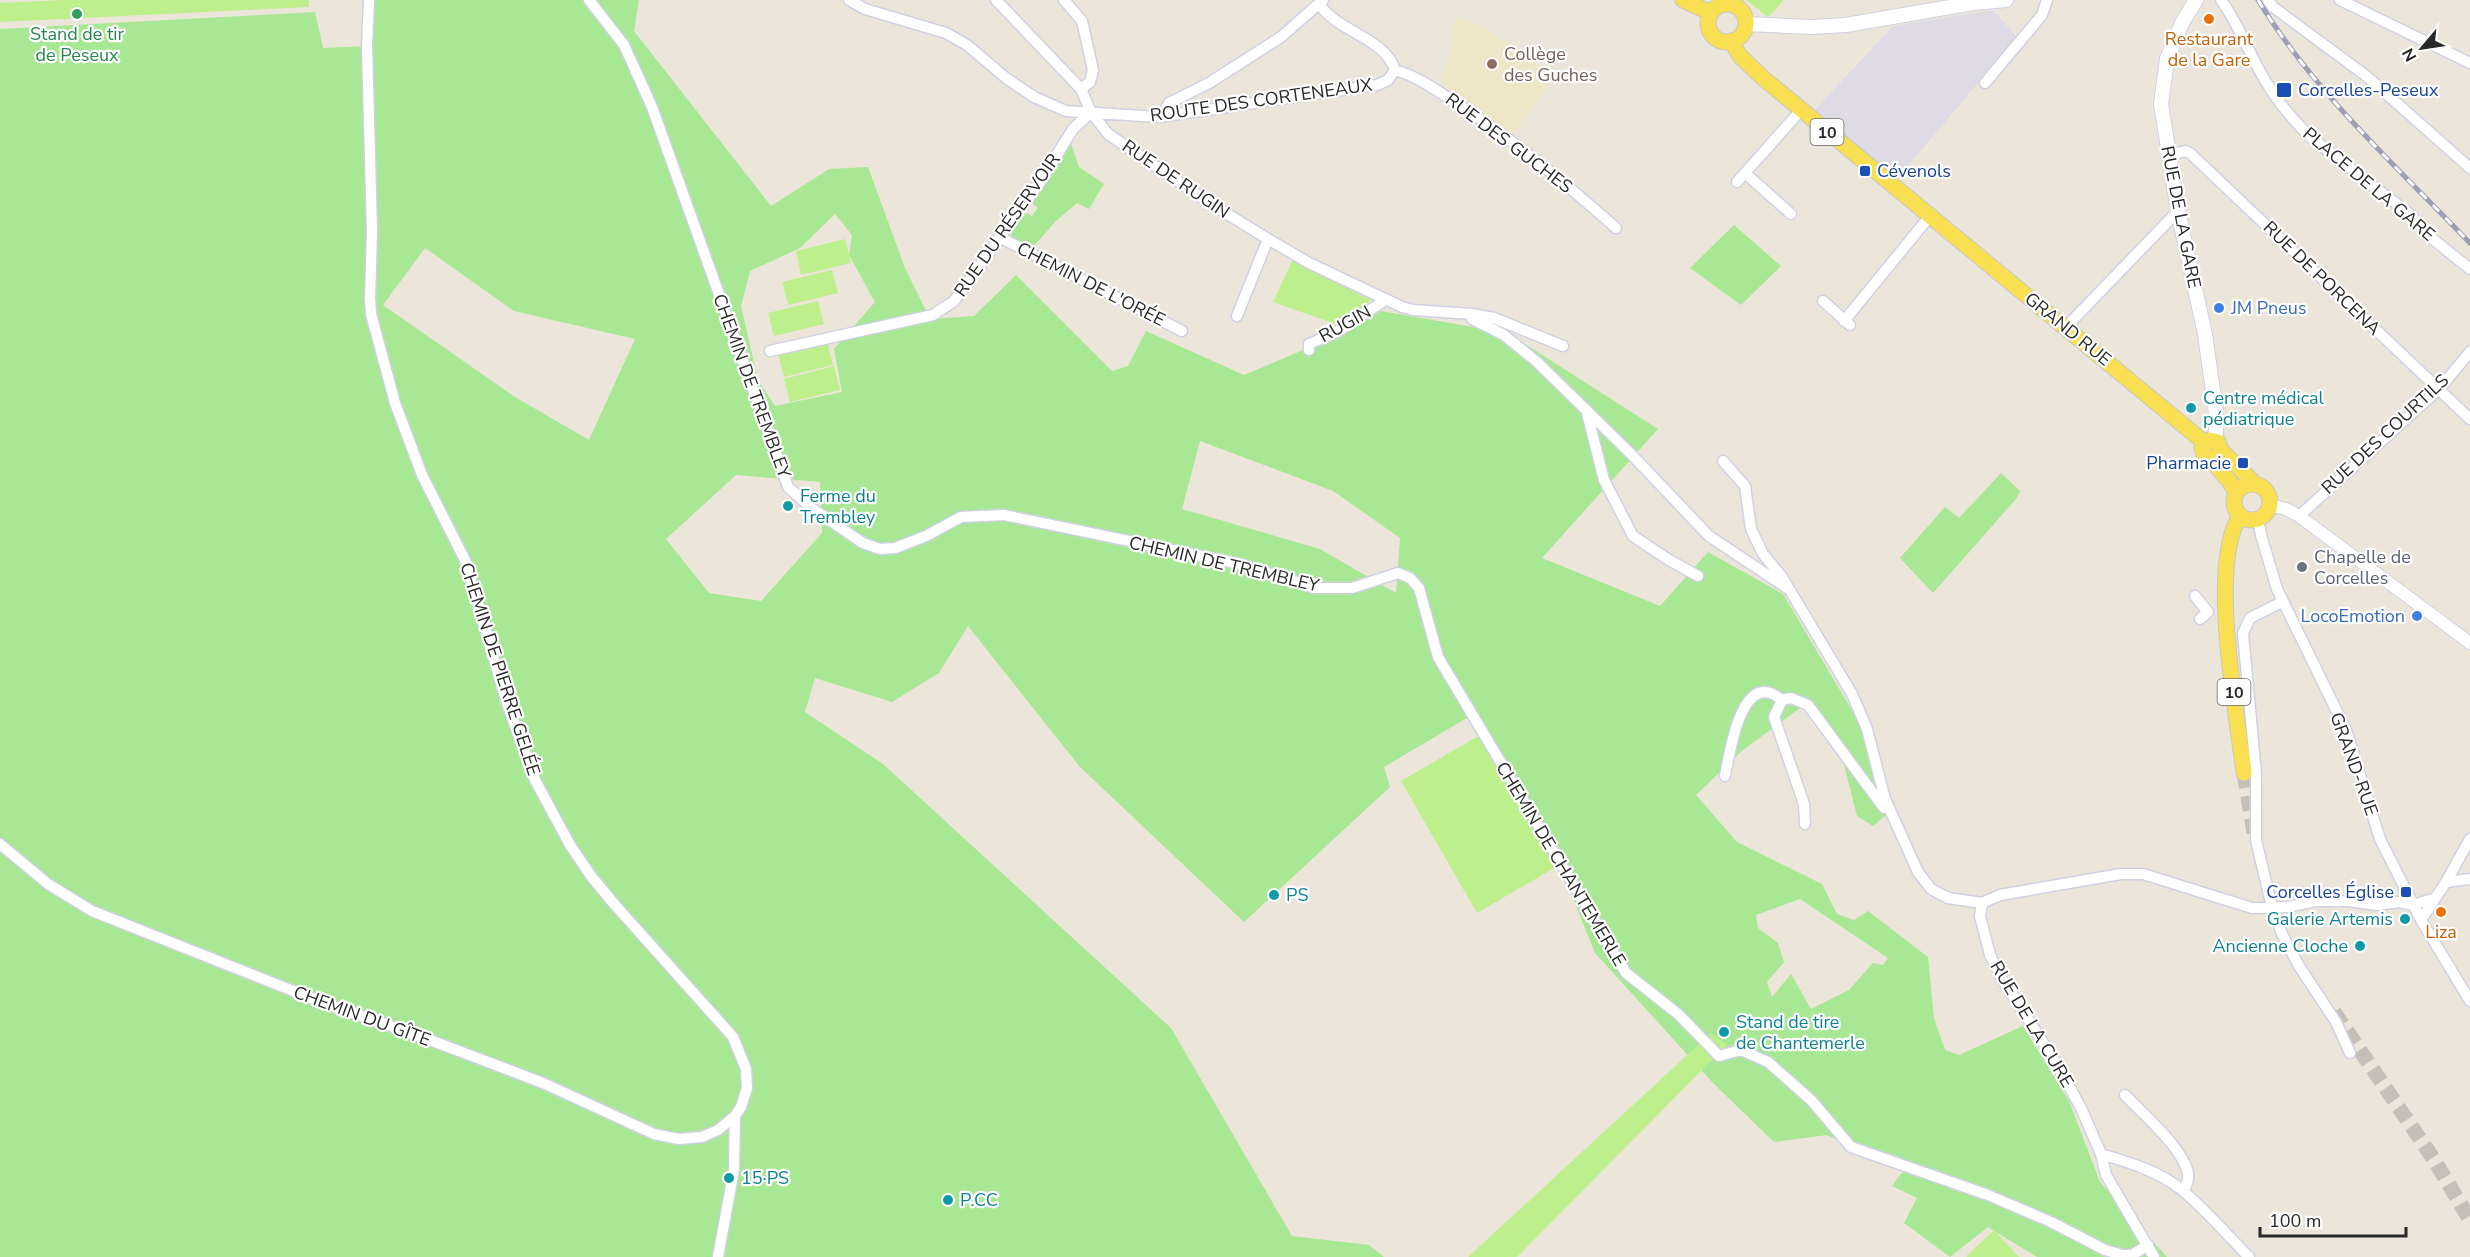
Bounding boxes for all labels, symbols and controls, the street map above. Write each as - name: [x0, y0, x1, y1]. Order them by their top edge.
- marker: Stand de tir de Peseux: [70, 7, 84, 21]
- marker: Restaurant de la Gare: [2202, 12, 2216, 26]
- north arrow: [2392, 18, 2452, 78]
- place label: Stand de tir de Peseux: [30, 22, 124, 67]
- place label: Restaurant de la Gare: [2165, 27, 2254, 72]
- place label: Collège des Guches: [1504, 42, 1597, 87]
- text: N: [2397, 44, 2422, 65]
- marker: Collège des Guches: [1485, 57, 1499, 71]
- street label: ROUTE DES CORTENEAUX: [1148, 72, 1374, 127]
- place label: Corcelles-Peseux: [2298, 78, 2439, 102]
- marker: Corcelles-Peseux: [2275, 81, 2293, 99]
- street label: RUE DES GUCHES: [1441, 87, 1577, 199]
- road number: 10: [1810, 119, 1844, 145]
- street label: PLACE DE LA GARE: [2298, 122, 2440, 246]
- street label: RUE DE RUGIN: [1118, 134, 1234, 224]
- street label: RUE DE LA GARE: [2155, 144, 2207, 290]
- street label: RUE DU RÉSERVOIR: [949, 149, 1065, 301]
- place label: Cévenols: [1877, 159, 1951, 183]
- marker: Cévenols: [1858, 164, 1872, 178]
- street label: RUE DE PORCENA: [2258, 216, 2386, 340]
- street label: CHEMIN DE L'ORÉE: [1013, 236, 1169, 332]
- street label: GRAND RUE: [2020, 287, 2116, 371]
- street label: CHEMIN DE TREMBLEY: [707, 290, 797, 482]
- place label: JM Pneus: [2230, 296, 2307, 320]
- street label: RUGIN: [1315, 300, 1375, 348]
- marker: JM Pneus: [2212, 301, 2226, 315]
- street label: RUE DES COURTILS: [2316, 369, 2454, 499]
- place label: Centre médical pédiatrique: [2203, 386, 2325, 431]
- marker: Centre médical pédiatrique: [2184, 401, 2198, 415]
- place label: Pharmacie: [2146, 451, 2231, 475]
- marker: Pharmacie: [2236, 456, 2250, 470]
- place label: Ferme du Trembley: [800, 484, 876, 529]
- marker: Ferme du Trembley: [781, 499, 795, 513]
- street label: CHEMIN DE TREMBLEY: [1127, 530, 1322, 598]
- place label: Chapelle de Corcelles: [2314, 545, 2411, 590]
- street label: CHEMIN DE PIERRE GELÉE: [454, 559, 546, 779]
- marker: Chapelle de Corcelles: [2295, 560, 2309, 574]
- place label: LocoEmotion: [2301, 604, 2405, 628]
- marker: LocoEmotion: [2410, 609, 2424, 623]
- road number: 10: [2218, 679, 2250, 705]
- street label: GRAND-RUE: [2324, 709, 2384, 819]
- street label: CHEMIN DE CHANTEMERLE: [1490, 757, 1632, 971]
- place label: Corcelles Église: [2266, 880, 2394, 904]
- place label: PS: [1286, 883, 1308, 907]
- marker: Corcelles Église: [2399, 885, 2413, 899]
- marker: PS: [1267, 888, 1281, 902]
- marker: Liza: [2434, 905, 2448, 919]
- place label: Galerie Artemis: [2267, 907, 2393, 931]
- marker: Galerie Artemis: [2398, 912, 2412, 926]
- place label: Liza: [2425, 920, 2457, 944]
- place label: Ancienne Cloche: [2212, 934, 2348, 958]
- marker: Ancienne Cloche: [2353, 939, 2367, 953]
- street label: RUE DE LA CURE: [1985, 956, 2079, 1092]
- street label: CHEMIN DU GÎTE: [290, 980, 434, 1052]
- place label: Stand de tire de Chantemerle: [1736, 1010, 1865, 1055]
- marker: Stand de tire de Chantemerle: [1717, 1025, 1731, 1039]
- place label: 15·PS: [741, 1166, 789, 1190]
- marker: 15·PS: [722, 1171, 736, 1185]
- place label: P.CC: [960, 1188, 998, 1212]
- marker: P.CC: [941, 1193, 955, 1207]
- scale bar: [2260, 1200, 2406, 1238]
- text: 100 m: [2269, 1209, 2321, 1233]

